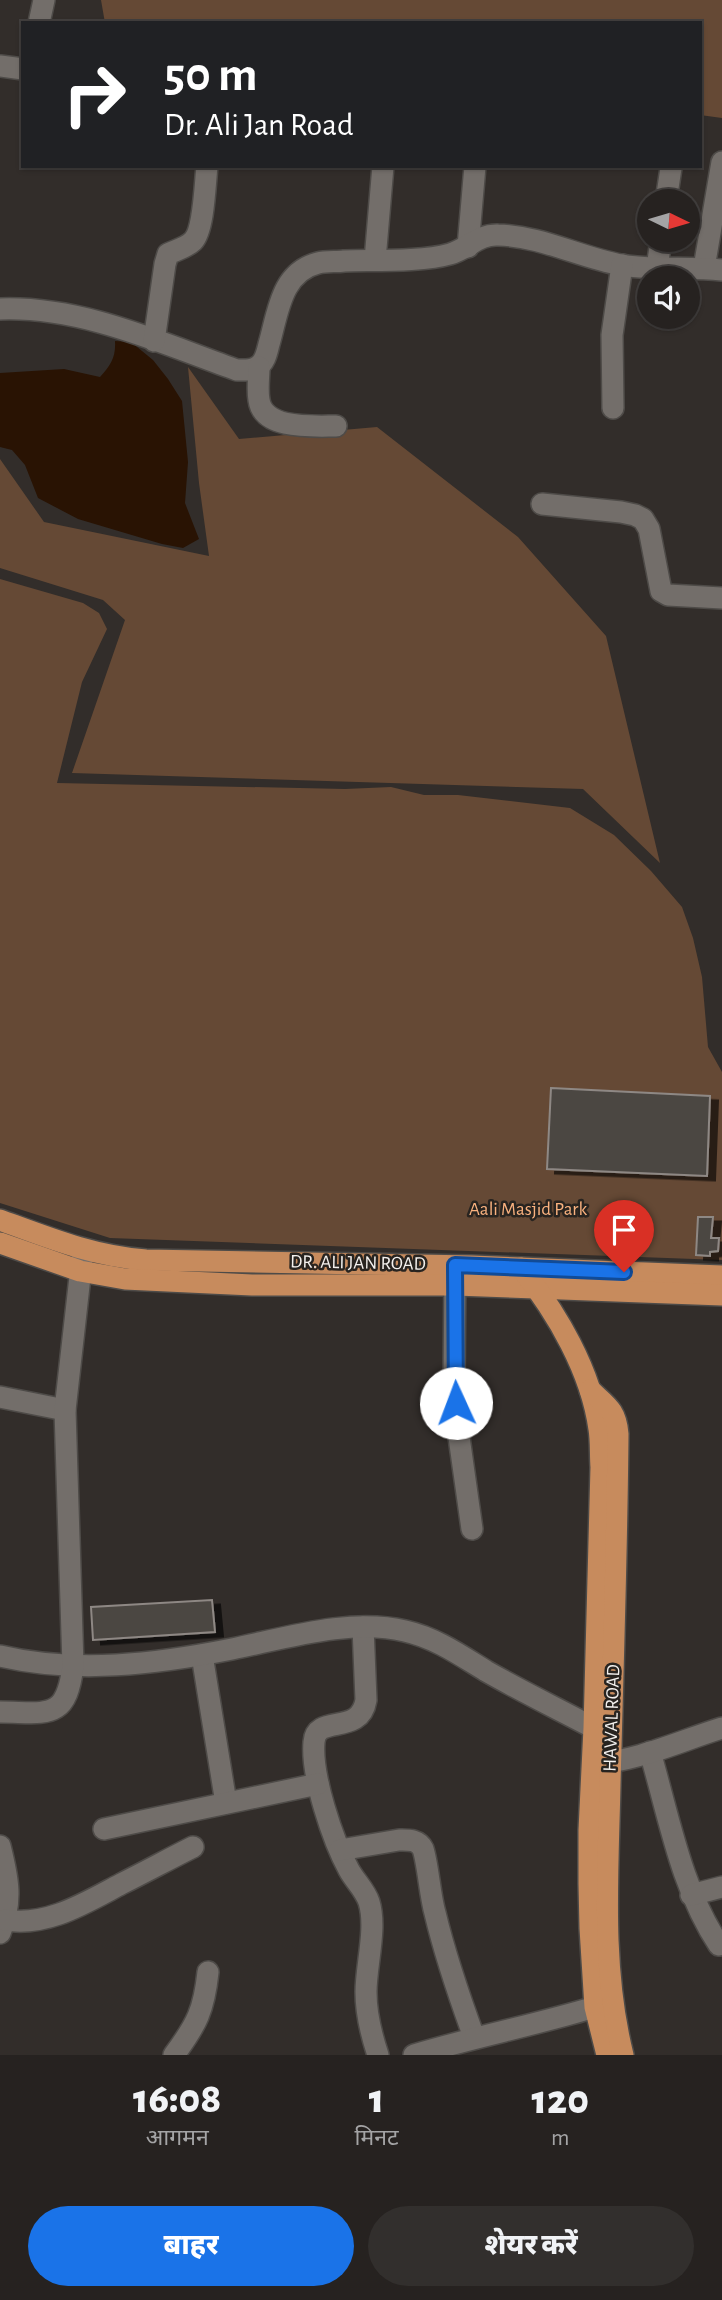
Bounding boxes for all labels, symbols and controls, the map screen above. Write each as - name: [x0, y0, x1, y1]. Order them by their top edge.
- icon: right: [49, 49, 140, 140]
- text: 50 m: [164, 51, 258, 100]
- text: Dr. Ali Jan Road: [164, 109, 354, 141]
- north arrow: [637, 189, 700, 252]
- map controls: [637, 189, 700, 329]
- button: sound: [637, 266, 700, 329]
- park label: Aali Masjid Park: [469, 1200, 587, 1219]
- pin: [594, 1200, 654, 1272]
- icon: arrive: [605, 1211, 643, 1249]
- street label: DR. ALI JAN ROAD: [290, 1252, 426, 1274]
- position arrow: [419, 1366, 493, 1440]
- street label: HAWAL ROAD: [601, 1664, 623, 1772]
- text: 16:08: [133, 2078, 221, 2120]
- text: 1: [369, 2078, 384, 2120]
- text: 120: [532, 2079, 589, 2121]
- text: आगमन: [146, 2127, 209, 2150]
- text: मिनट: [354, 2127, 399, 2150]
- text: m: [551, 2127, 569, 2150]
- button: बाहर: [28, 2206, 354, 2286]
- button: शेयर करें: [368, 2206, 694, 2286]

